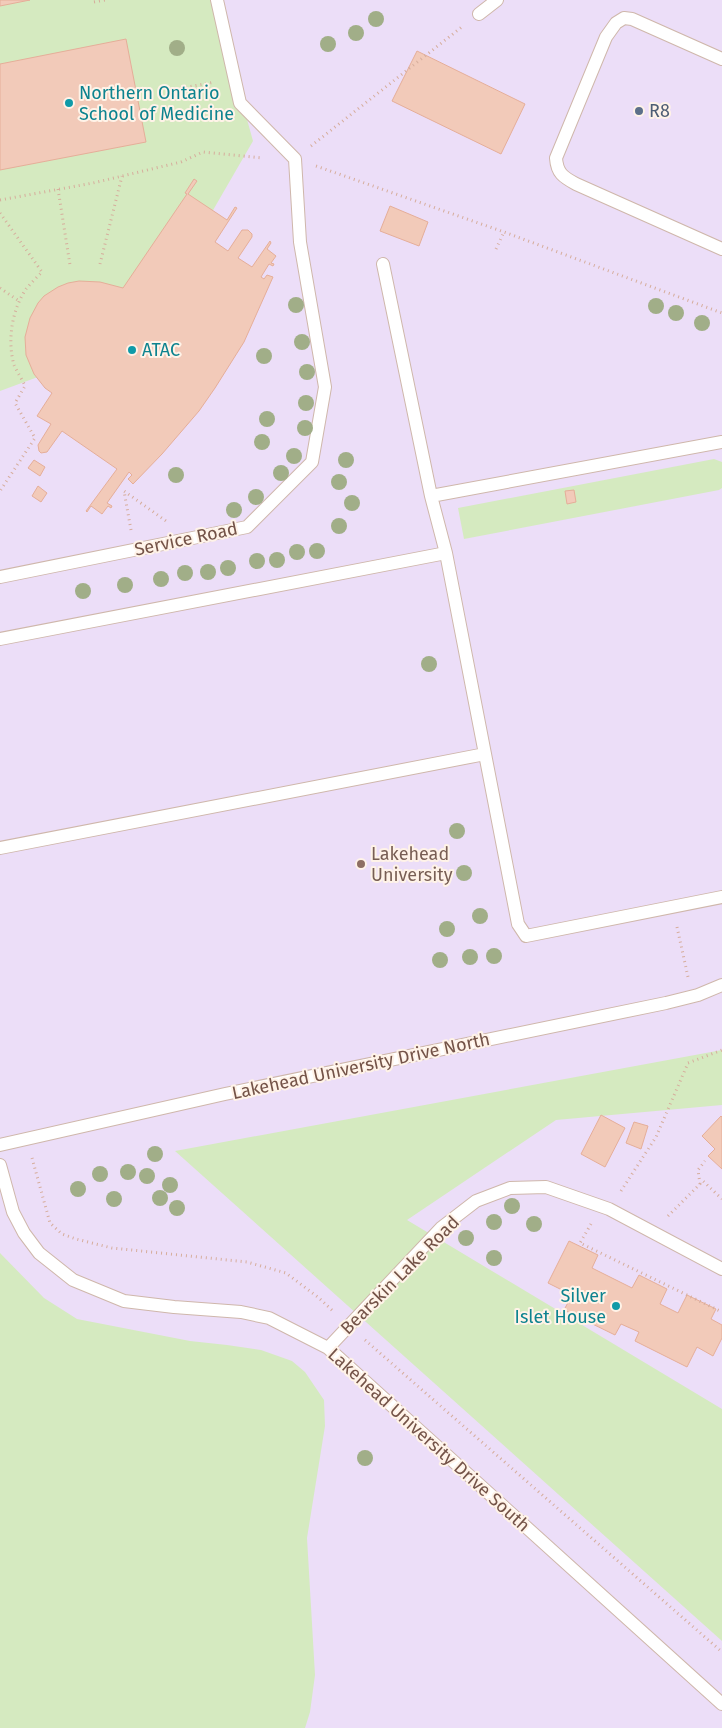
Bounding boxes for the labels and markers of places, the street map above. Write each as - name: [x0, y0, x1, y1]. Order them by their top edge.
- place label: Northern Ontario School of Medicine: [79, 82, 234, 125]
- marker: Northern Ontario School of Medicine: [63, 97, 75, 109]
- place label: R8: [649, 100, 670, 122]
- marker: R8: [633, 105, 645, 117]
- place label: ATAC: [142, 339, 180, 361]
- marker: ATAC: [126, 344, 138, 356]
- place label: Lakehead University: [371, 843, 453, 886]
- marker: Lakehead University: [355, 858, 367, 870]
- place label: Silver Islet House: [515, 1285, 606, 1328]
- marker: Silver Islet House: [610, 1300, 622, 1312]

